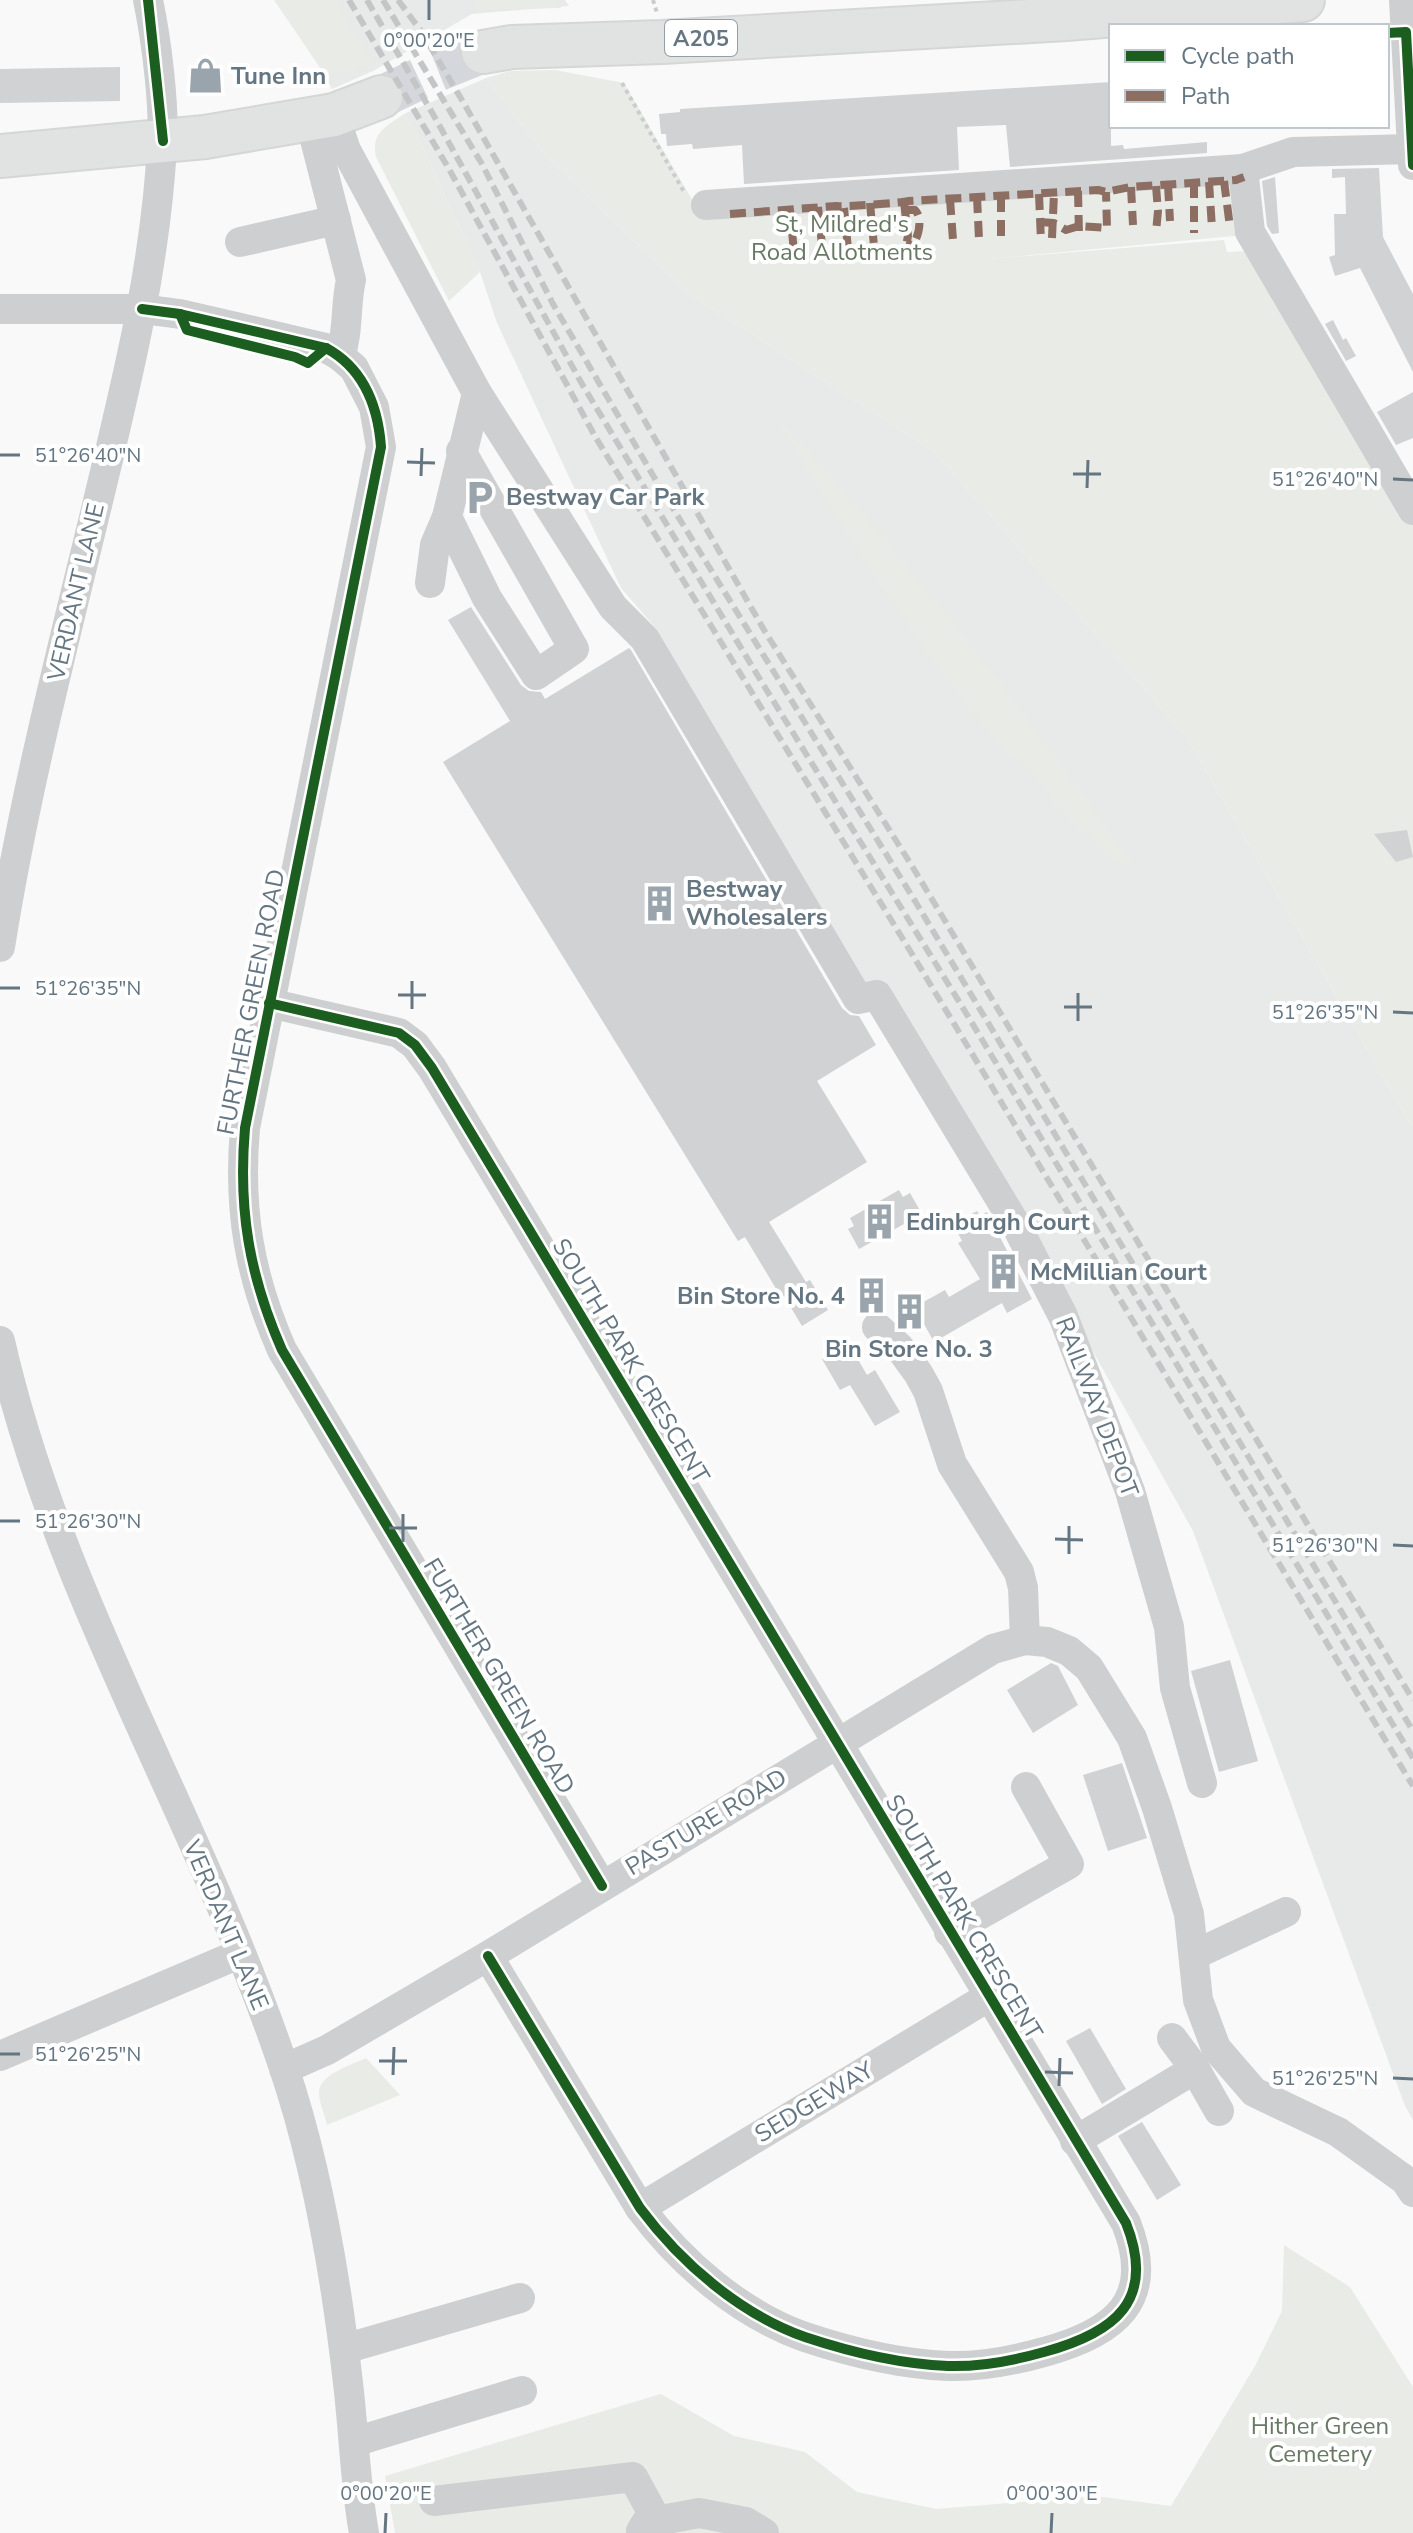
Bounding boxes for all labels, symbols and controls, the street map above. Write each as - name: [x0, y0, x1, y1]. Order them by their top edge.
- road number: A205: [665, 20, 737, 56]
- legend: [1109, 24, 1389, 128]
- text: 0°00'20"E: [383, 27, 475, 54]
- text: Cycle path: [1181, 40, 1295, 72]
- shop icon: Tune Inn: [186, 57, 224, 95]
- place label: Tune Inn: [231, 60, 326, 92]
- text: Path: [1181, 80, 1230, 112]
- park label: St, Mildred's Road Allotments: [751, 208, 933, 268]
- text: 51°26'40"N: [35, 442, 141, 469]
- text: 51°26'40"N: [1272, 466, 1378, 493]
- parking icon: Bestway Car Park: [461, 478, 499, 516]
- place label: Bestway Car Park: [506, 481, 705, 513]
- street label: VERDANT LANE: [40, 500, 112, 685]
- street label: FURTHER GREEN ROAD: [210, 866, 292, 1138]
- place label: Bestway Wholesalers: [686, 873, 828, 933]
- building icon: Bestway Wholesalers: [641, 884, 679, 922]
- text: 51°26'35"N: [35, 975, 141, 1002]
- text: 51°26'35"N: [1272, 999, 1378, 1026]
- building icon: Edinburgh Court: [861, 1203, 899, 1241]
- place label: Edinburgh Court: [906, 1206, 1091, 1238]
- street label: SOUTH PARK CRESCENT: [545, 1232, 717, 1490]
- building icon: McMillian Court: [985, 1253, 1023, 1291]
- place label: McMillian Court: [1030, 1256, 1207, 1288]
- building icon: Bin Store No. 4: [852, 1277, 890, 1315]
- place label: Bin Store No. 4: [677, 1280, 845, 1312]
- building icon: Bin Store No. 3: [890, 1293, 928, 1331]
- street label: RAILWAY DEPOT: [1048, 1312, 1146, 1502]
- place label: Bin Store No. 3: [825, 1333, 993, 1365]
- text: 51°26'30"N: [35, 1508, 141, 1535]
- text: 51°26'30"N: [1272, 1532, 1378, 1559]
- street label: FURTHER GREEN ROAD: [416, 1552, 582, 1800]
- street label: PASTURE ROAD: [619, 1761, 793, 1883]
- street label: SOUTH PARK CRESCENT: [878, 1788, 1050, 2046]
- street label: VERDANT LANE: [175, 1834, 276, 2015]
- text: 51°26'25"N: [35, 2041, 141, 2068]
- street label: SEDGEWAY: [749, 2054, 880, 2150]
- text: 51°26'25"N: [1272, 2065, 1378, 2092]
- park label: Hither Green Cemetery: [1251, 2410, 1389, 2470]
- text: 0°00'20"E: [340, 2480, 432, 2507]
- text: 0°00'30"E: [1006, 2480, 1098, 2507]

